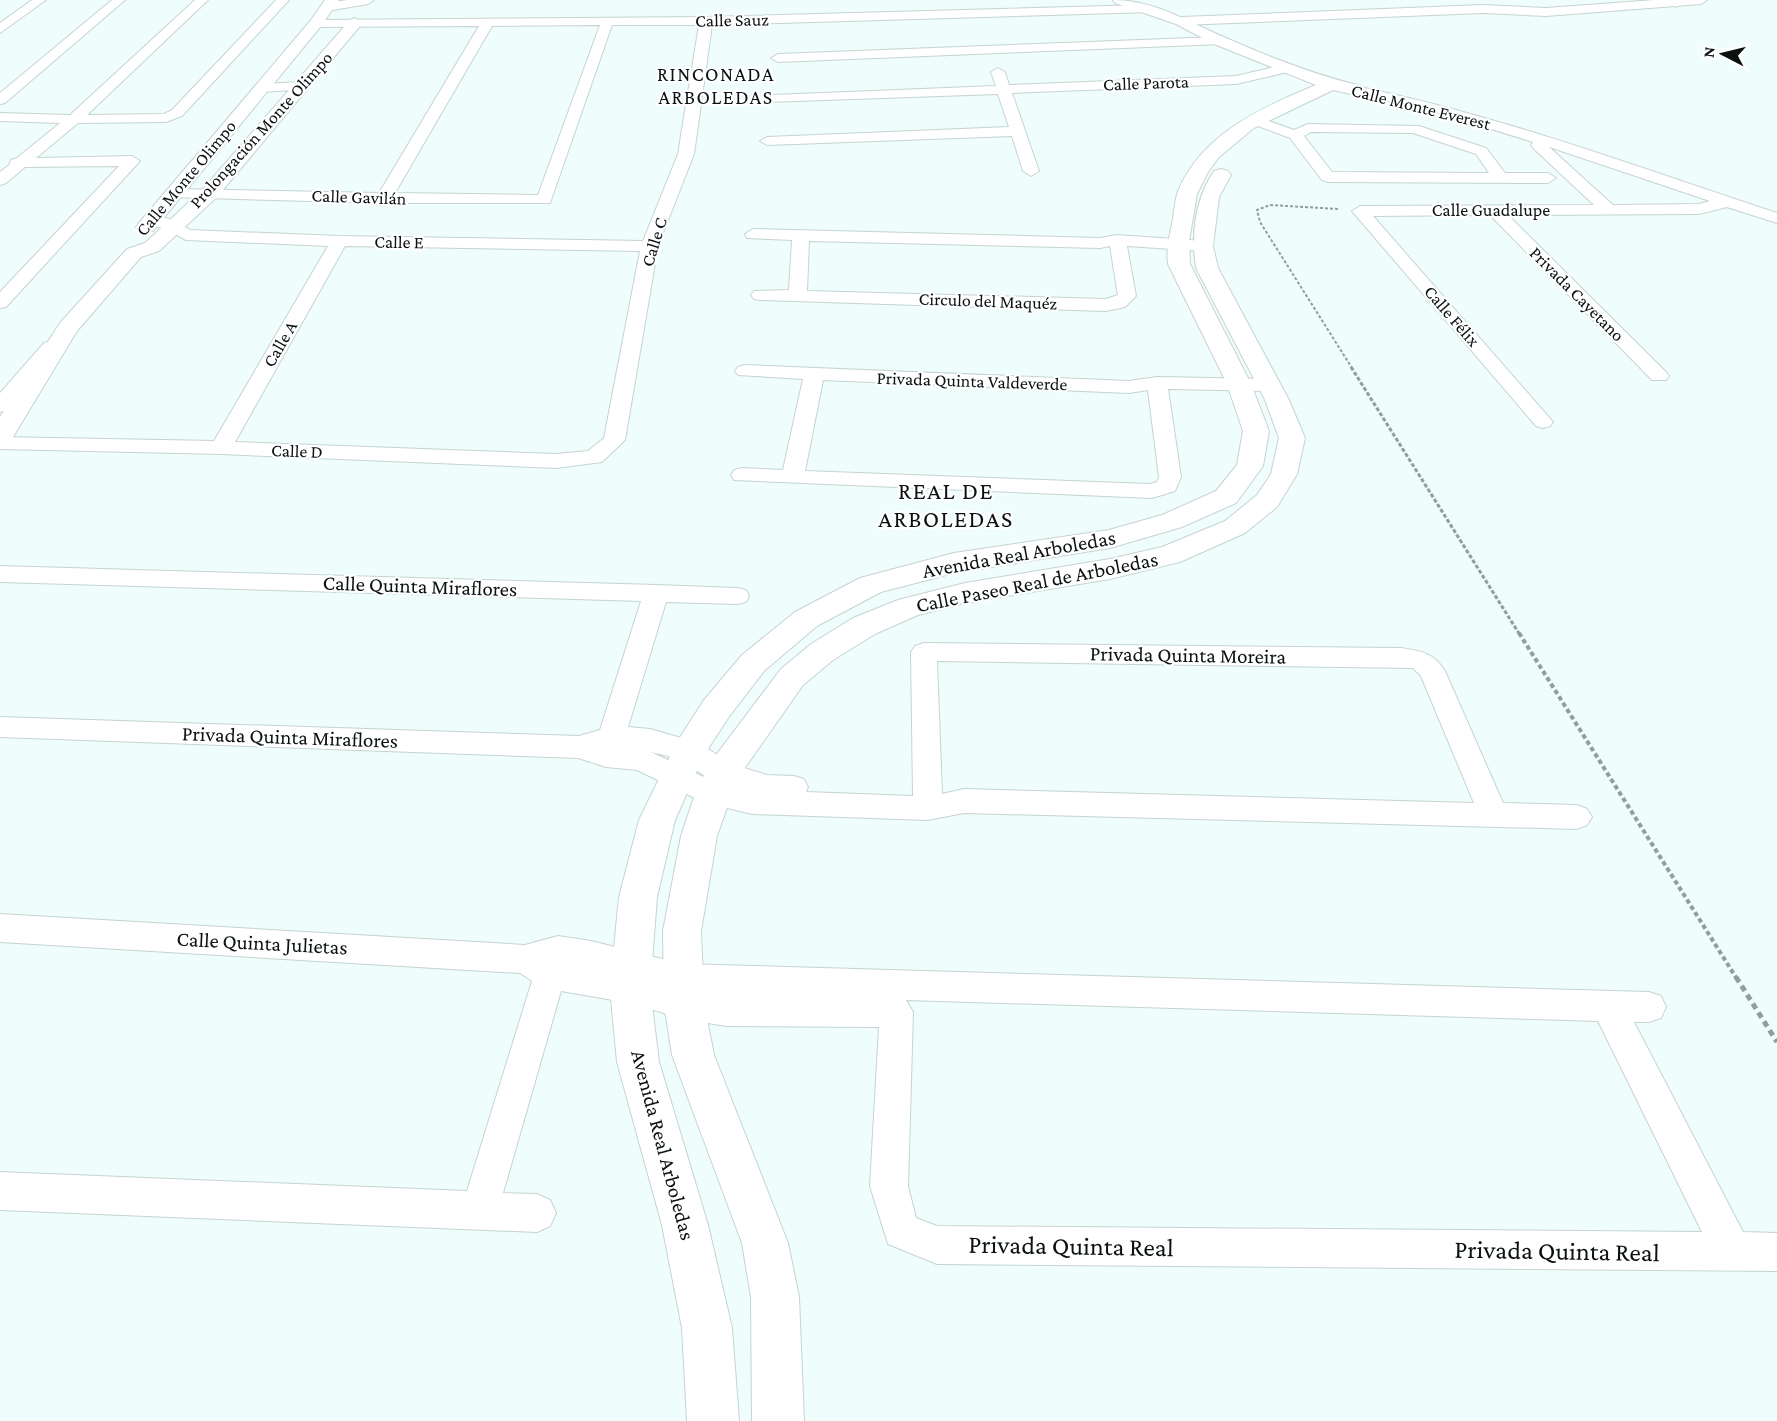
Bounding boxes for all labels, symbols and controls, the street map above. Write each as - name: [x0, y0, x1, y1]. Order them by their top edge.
- street label: Calle Sauz: [695, 9, 769, 31]
- north arrow: [1693, 24, 1753, 84]
- text: N: [1700, 46, 1718, 59]
- street label: Prolongación Monte Olimpo: [186, 48, 337, 212]
- district label: RINCONADA ARBOLEDAS: [657, 63, 775, 108]
- street label: Calle Parota: [1103, 72, 1189, 94]
- street label: Calle Monte Everest: [1349, 80, 1494, 134]
- street label: Calle Monte Olimpo: [132, 116, 240, 240]
- street label: Calle Gavilán: [311, 185, 407, 209]
- street label: Calle Guadalupe: [1432, 200, 1550, 220]
- street label: Calle C: [637, 215, 671, 269]
- street label: Calle E: [374, 232, 424, 252]
- street label: Privada Cayetano: [1526, 243, 1628, 345]
- street label: Calle Félix: [1420, 282, 1484, 351]
- street label: Circulo del Maquéz: [918, 289, 1058, 313]
- street label: Calle A: [259, 317, 302, 371]
- street label: Privada Quinta Valdeverde: [876, 368, 1068, 394]
- street label: Calle D: [271, 440, 323, 462]
- district label: REAL DE ARBOLEDAS: [878, 477, 1014, 532]
- street label: Avenida Real Arboledas: [921, 525, 1117, 583]
- street label: Calle Paseo Real de Arboledas: [914, 547, 1160, 617]
- street label: Calle Quinta Miraflores: [322, 571, 518, 601]
- street label: Privada Quinta Moreira: [1090, 641, 1287, 669]
- street label: Privada Quinta Miraflores: [182, 721, 398, 753]
- street label: Calle Quinta Julietas: [176, 927, 348, 959]
- street label: Avenida Real Arboledas: [626, 1047, 700, 1243]
- street label: Privada Quinta Real: [968, 1230, 1174, 1262]
- street label: Privada Quinta Real: [1454, 1235, 1660, 1267]

